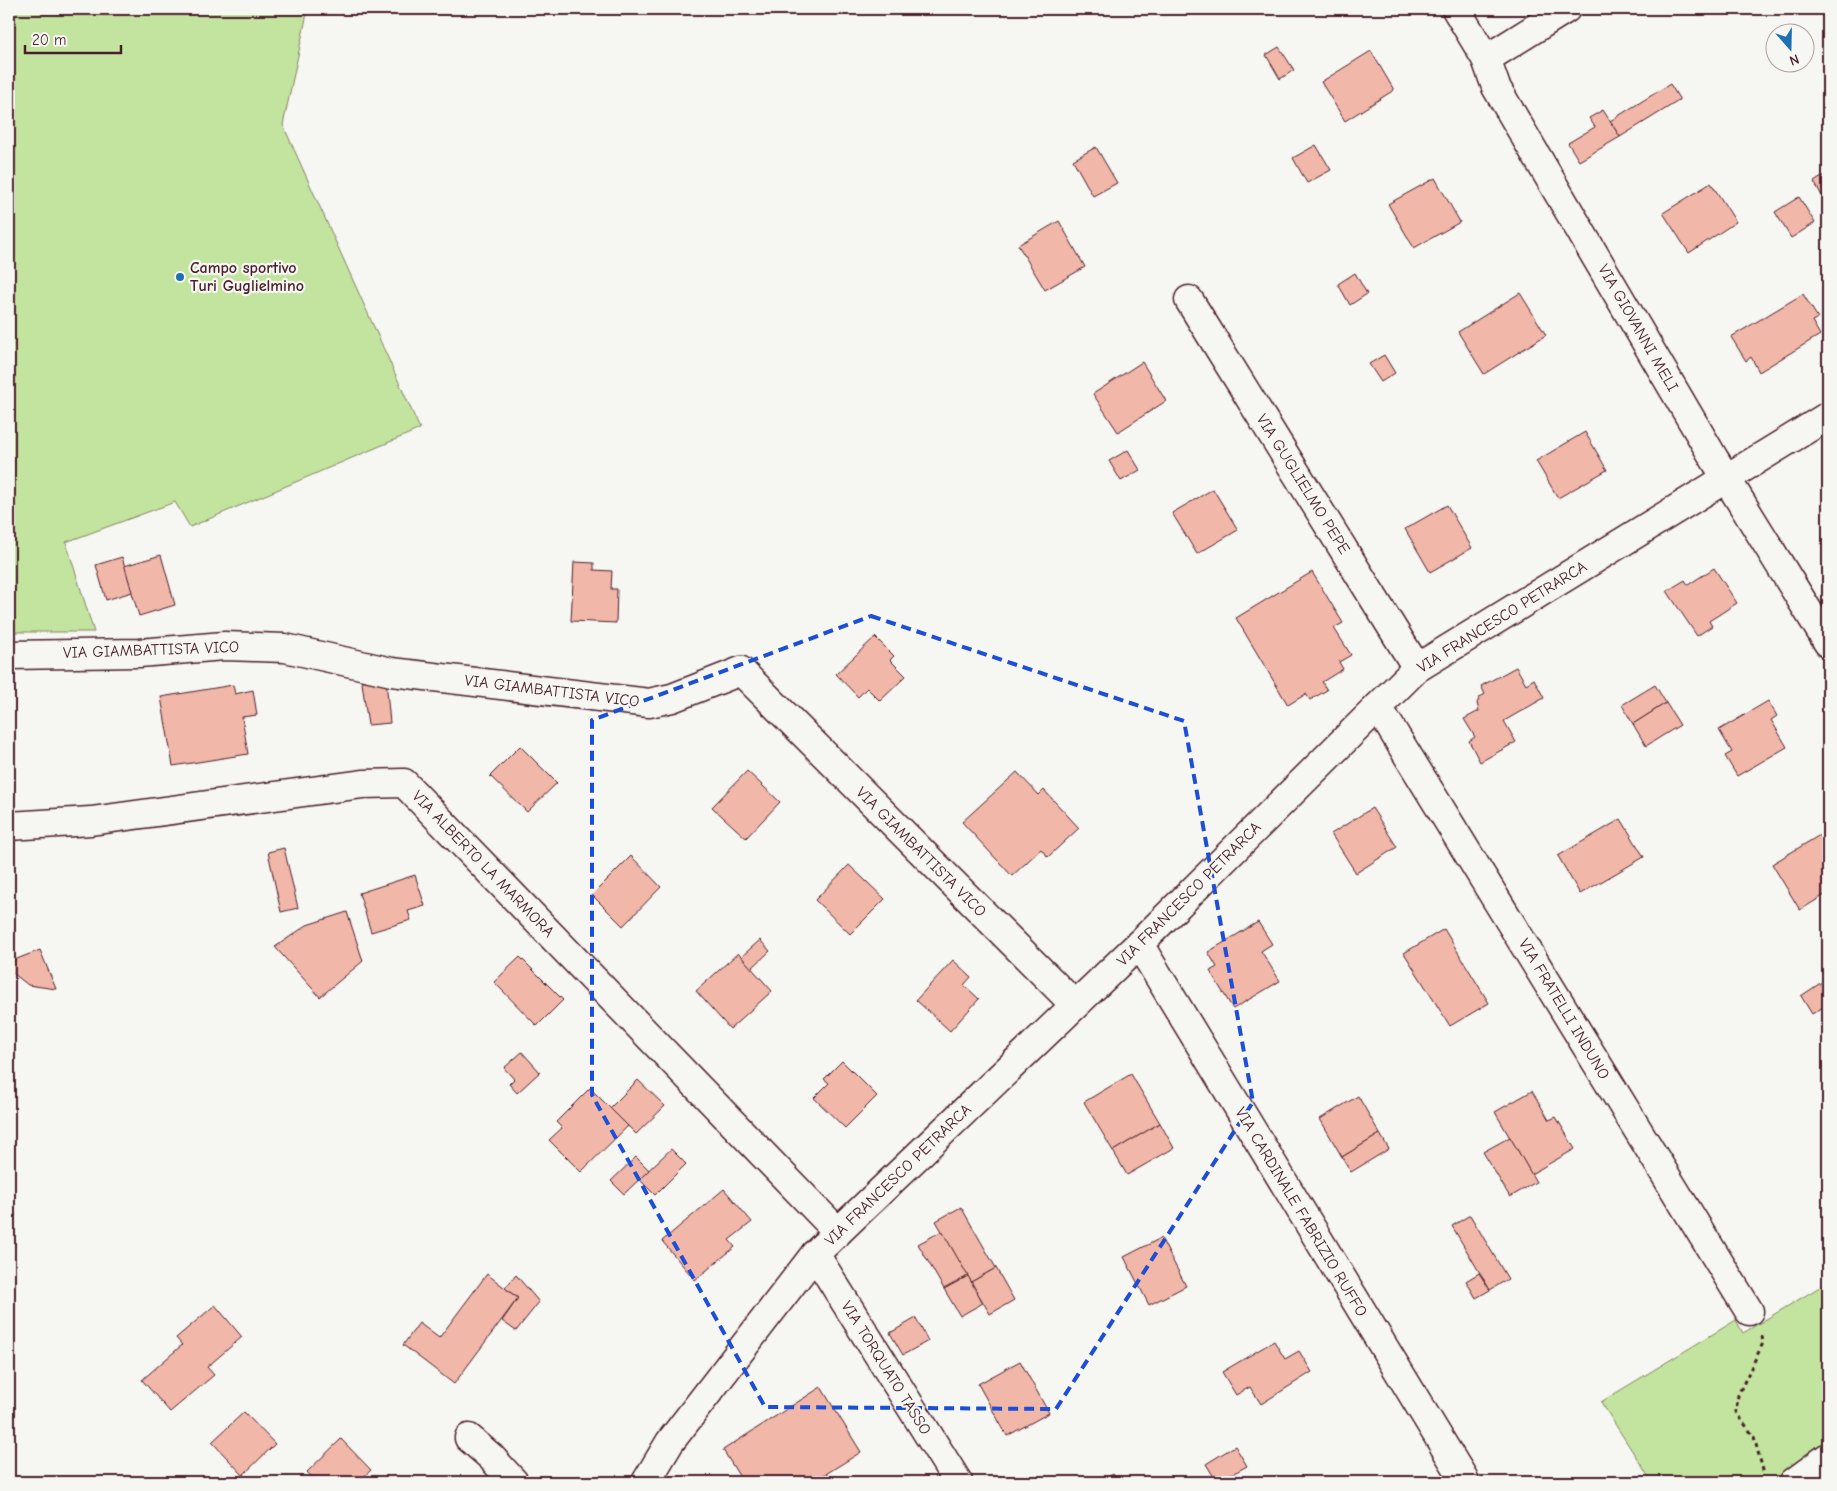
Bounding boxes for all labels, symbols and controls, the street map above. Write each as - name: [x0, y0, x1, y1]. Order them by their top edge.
- scale bar: [25, 22, 121, 54]
- north arrow: [1764, 22, 1814, 72]
- text: 20 m: [32, 31, 66, 49]
- text: N: [1787, 50, 1801, 69]
- place label: Campo sportivo Turi Guglielmino: [190, 259, 304, 295]
- street label: VIA GIOVANNI MELI: [1594, 261, 1682, 395]
- marker: Campo sportivo Turi Guglielmino: [174, 271, 186, 283]
- street label: VIA GUGLIELMO PEPE: [1253, 411, 1354, 558]
- street label: VIA FRANCESCO PETRARCA: [1414, 557, 1590, 677]
- street label: VIA GIAMBATTISTA VICO: [63, 638, 239, 662]
- street label: VIA GIAMBATTISTA VICO: [463, 671, 641, 711]
- street label: VIA GIAMBATTISTA VICO: [852, 783, 990, 921]
- street label: VIA ALBERTO LA MARMORA: [408, 787, 558, 941]
- street label: VIA FRANCESCO PETRARCA: [1113, 818, 1265, 970]
- street label: VIA FRATELLI INDUNO: [1515, 935, 1613, 1083]
- street label: VIA FRANCESCO PETRARCA: [821, 1100, 975, 1250]
- street label: VIA CARDINALE FABRIZIO RUFFO: [1231, 1104, 1371, 1320]
- street label: VIA TORQUATO TASSO: [837, 1298, 935, 1438]

